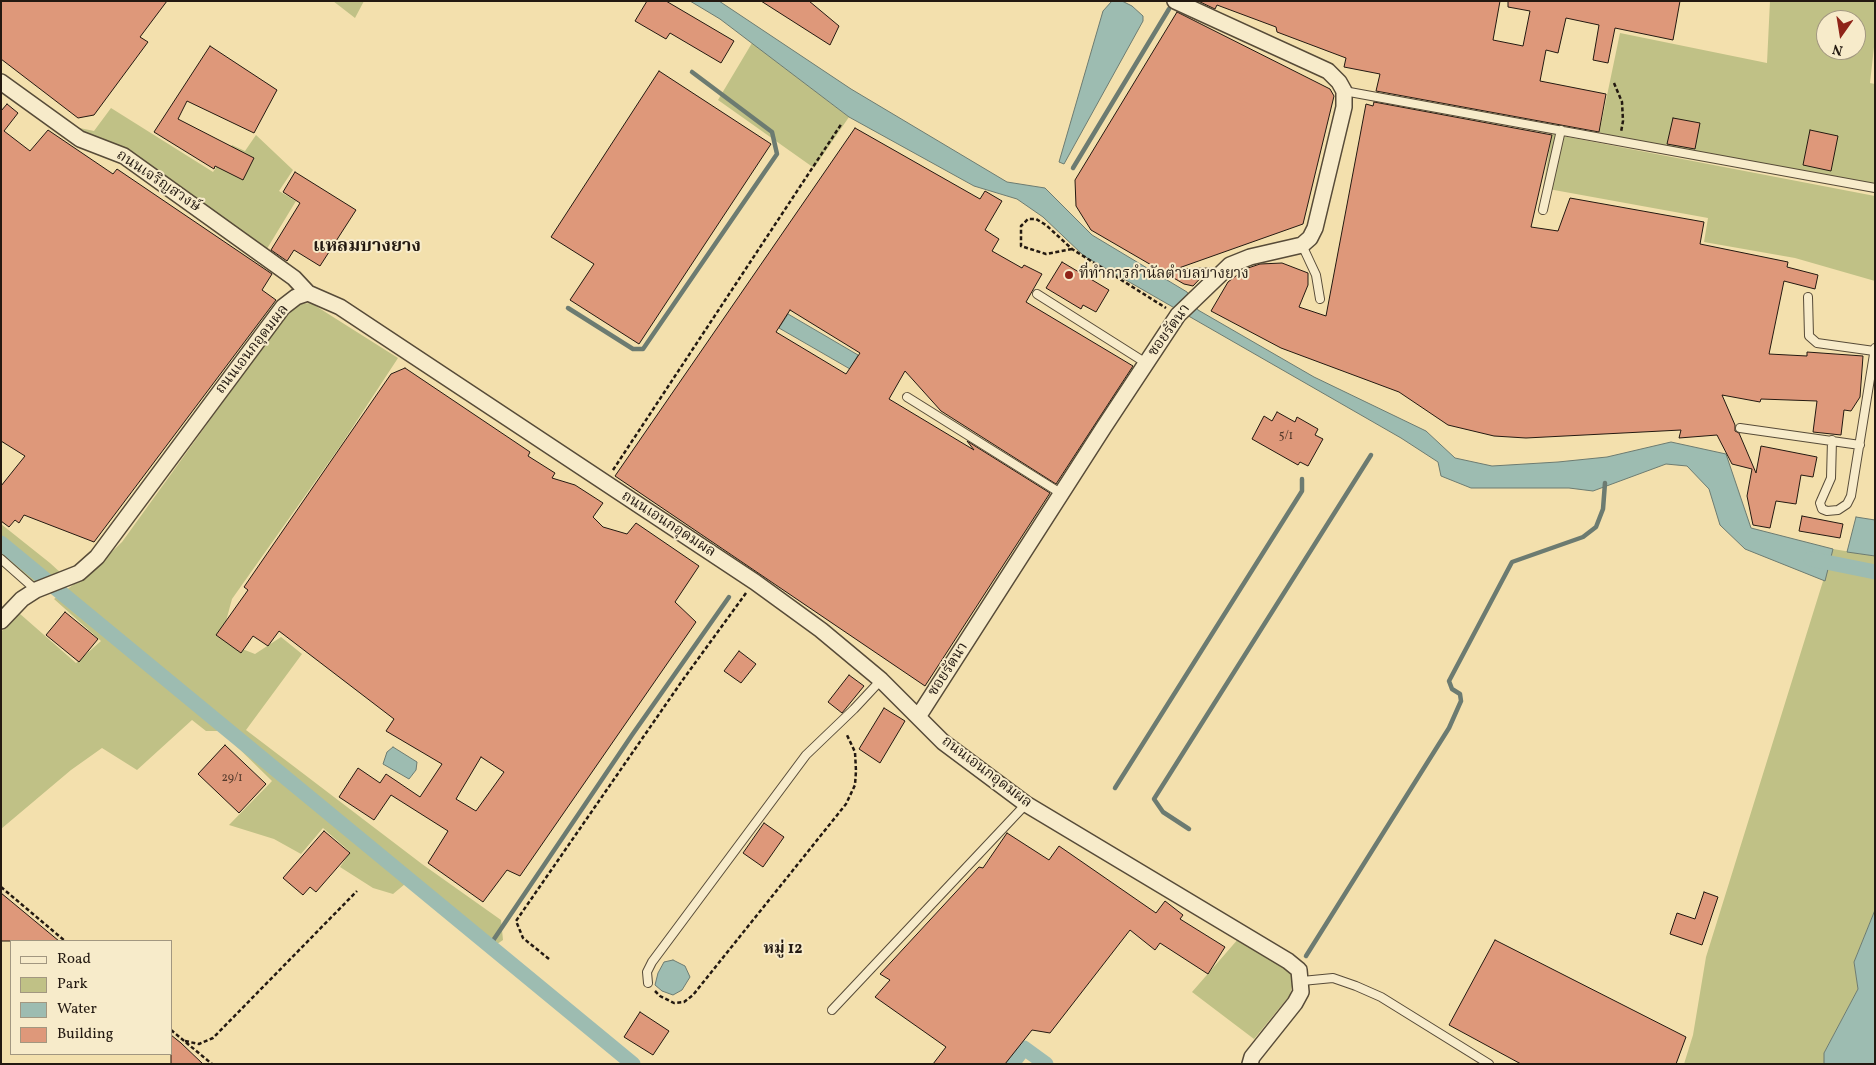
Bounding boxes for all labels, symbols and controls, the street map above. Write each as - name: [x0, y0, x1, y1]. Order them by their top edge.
- north arrow: [1816, 10, 1866, 60]
- text: N: [1831, 39, 1845, 60]
- street label: ถนนเจริญสวงษ์: [112, 147, 204, 217]
- district label: แหลมบางยาง: [313, 237, 421, 259]
- place label: ที่ทำการกำนัลตำบลบางยาง: [1079, 266, 1249, 284]
- marker: ที่ทำการกำนัลตำบลบางยาง: [1063, 269, 1075, 281]
- street label: ซอยรัตนา: [1145, 301, 1195, 361]
- street label: ถนนเอนกอุดมผล: [212, 302, 294, 398]
- house number: 5/1: [1279, 430, 1293, 444]
- street label: ถนนเอนกอุดมผล: [617, 488, 719, 562]
- street label: ซอยรัตนา: [925, 640, 973, 700]
- street label: ถนนเอนกอุดมผล: [937, 733, 1035, 813]
- house number: 29/1: [221, 772, 243, 786]
- legend: [10, 940, 172, 1055]
- district label: หมู่ 12: [763, 940, 803, 960]
- text: Road: [57, 949, 91, 970]
- text: Park: [57, 974, 88, 995]
- text: Water: [57, 999, 97, 1020]
- text: Building: [57, 1024, 113, 1045]

